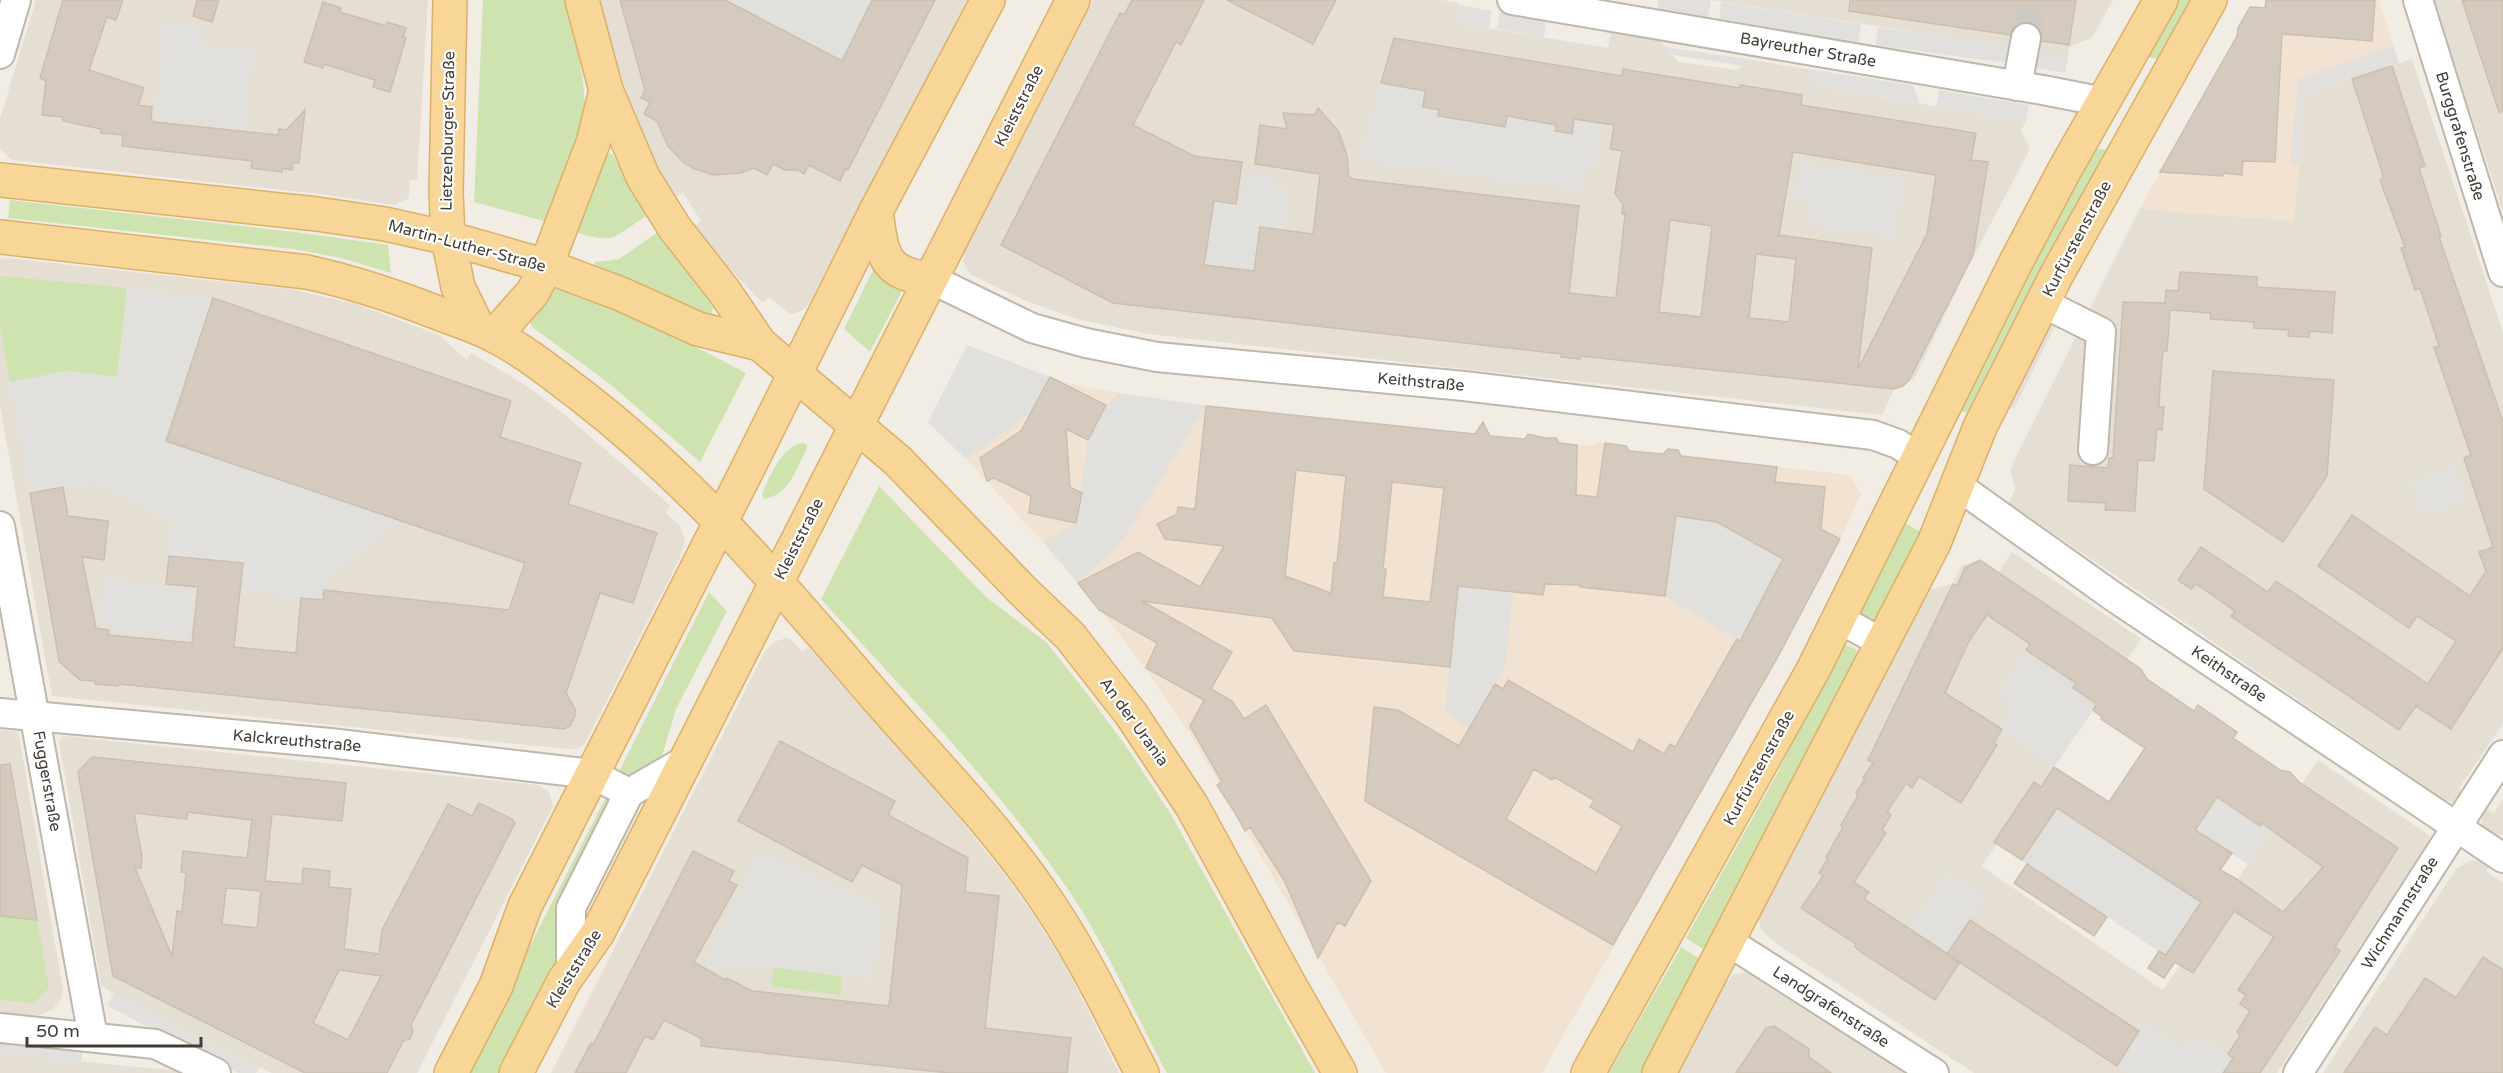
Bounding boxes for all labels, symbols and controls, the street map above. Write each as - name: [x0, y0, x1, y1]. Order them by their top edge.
- street label: Bayreuther Straße: [1738, 28, 1878, 72]
- street label: Lietzenburger Straße: [437, 51, 459, 211]
- street label: Kleiststraße: [990, 62, 1048, 150]
- street label: Burggrafenstraße: [2431, 69, 2489, 203]
- street label: Kurfürstenstraße: [2038, 178, 2116, 300]
- street label: Martin-Luther-Straße: [386, 215, 548, 277]
- street label: Keithstraße: [1377, 368, 1465, 396]
- street label: Kleiststraße: [770, 495, 828, 583]
- street label: Keithstraße: [2187, 641, 2271, 707]
- street label: An der Urania: [1095, 674, 1173, 770]
- street label: Kurfürstenstraße: [1719, 707, 1799, 829]
- street label: Kalckreuthstraße: [232, 725, 362, 757]
- street label: Fuggerstraße: [28, 729, 66, 833]
- street label: Wichmannstraße: [2357, 853, 2443, 973]
- street label: Kleiststraße: [542, 926, 606, 1012]
- street label: Landgrafenstraße: [1769, 962, 1893, 1052]
- scale bar: [27, 1010, 201, 1048]
- text: 50 m: [36, 1020, 80, 1042]

